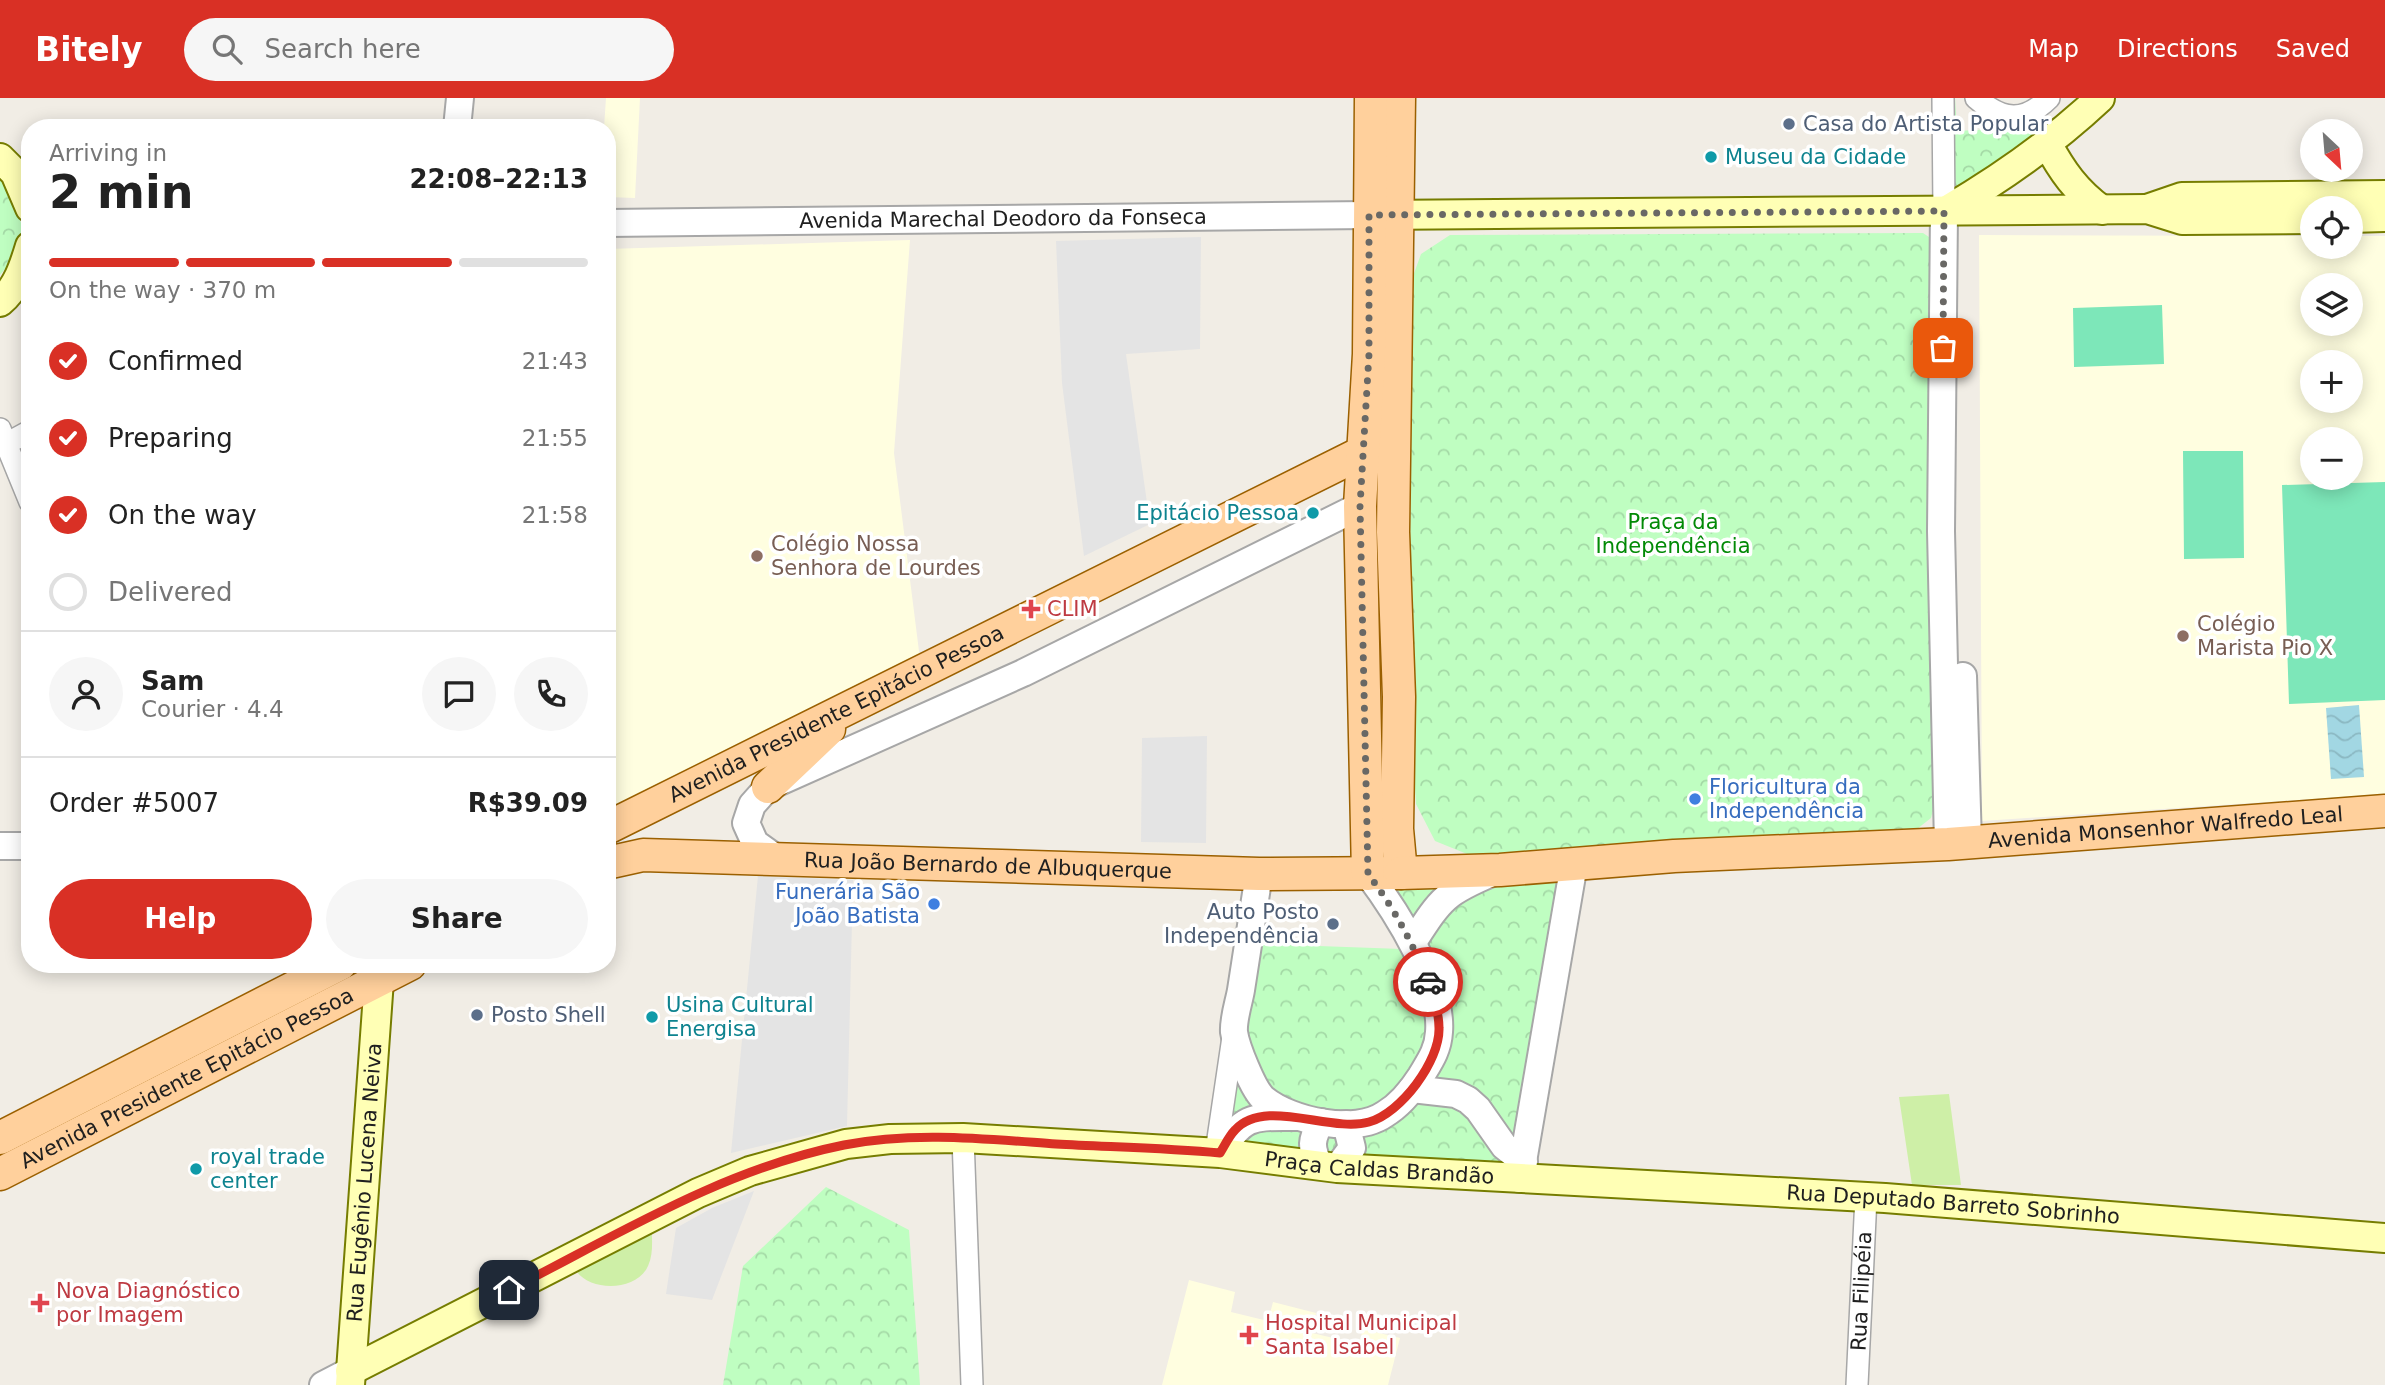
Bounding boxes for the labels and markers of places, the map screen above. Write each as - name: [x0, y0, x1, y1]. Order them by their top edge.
- place label: Casa do Artista Popular: [1803, 112, 2049, 136]
- marker: Casa do Artista Popular: [1781, 116, 1797, 132]
- place label: Museu da Cidade: [1725, 145, 1906, 169]
- marker: Museu da Cidade: [1703, 149, 1719, 165]
- pin: [1913, 318, 1973, 378]
- place label: Epitácio Pessoa: [1136, 501, 1299, 525]
- marker: Epitácio Pessoa: [1305, 505, 1321, 521]
- place label: Colégio Nossa Senhora de Lourdes: [771, 532, 981, 580]
- marker: Colégio Nossa Senhora de Lourdes: [749, 548, 765, 564]
- place label: CLIM: [1047, 597, 1098, 621]
- marker: CLIM: [1021, 599, 1041, 619]
- place label: Colégio Marista Pio X: [2197, 612, 2333, 660]
- marker: Colégio Marista Pio X: [2175, 628, 2191, 644]
- place label: Floricultura da Independência: [1709, 775, 1864, 823]
- marker: Floricultura da Independência: [1687, 791, 1703, 807]
- place label: Funerária São João Batista: [775, 880, 920, 928]
- marker: Funerária São João Batista: [926, 896, 942, 912]
- place label: Auto Posto Independência: [1164, 900, 1319, 948]
- marker: Auto Posto Independência: [1325, 916, 1341, 932]
- place label: Usina Cultural Energisa: [666, 993, 814, 1041]
- place label: Posto Shell: [491, 1003, 606, 1027]
- marker: Posto Shell: [469, 1007, 485, 1023]
- marker: Usina Cultural Energisa: [644, 1009, 660, 1025]
- place label: royal trade center: [210, 1145, 325, 1193]
- marker: royal trade center: [188, 1161, 204, 1177]
- pin: [479, 1260, 539, 1320]
- place label: Nova Diagnóstico por Imagem: [56, 1279, 240, 1327]
- marker: Nova Diagnóstico por Imagem: [30, 1293, 50, 1313]
- place label: Hospital Municipal Santa Isabel: [1265, 1311, 1457, 1359]
- marker: Hospital Municipal Santa Isabel: [1239, 1325, 1259, 1345]

